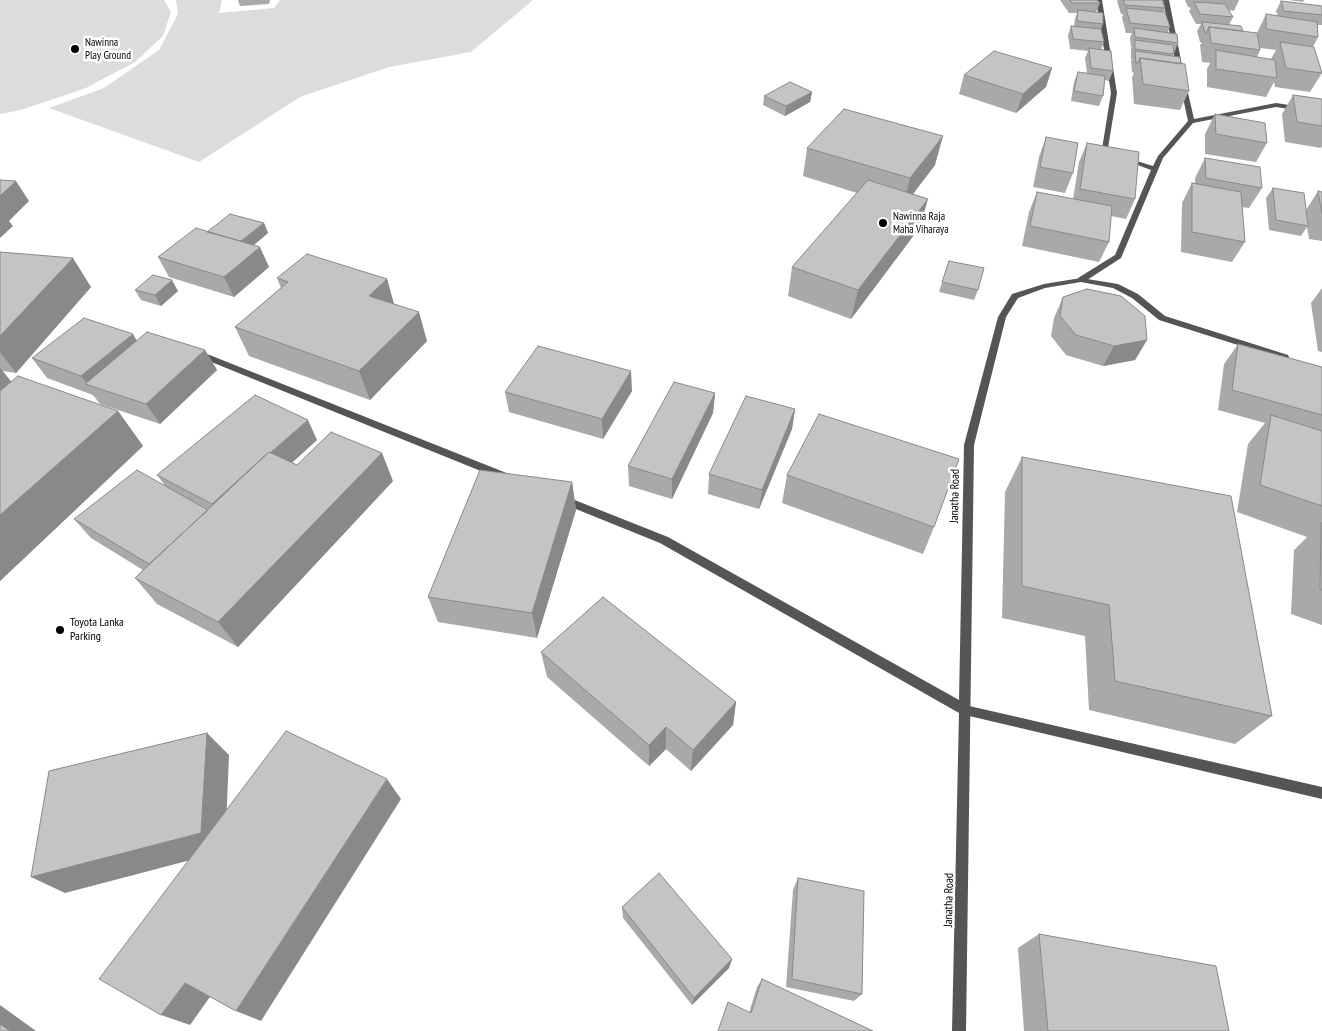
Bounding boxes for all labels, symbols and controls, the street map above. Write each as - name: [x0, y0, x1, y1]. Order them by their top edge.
- place label: Nawinna Play Ground: [85, 36, 131, 62]
- marker: Nawinna Play Ground: [69, 43, 81, 55]
- place label: Nawinna Raja Maha Viharaya: [893, 210, 949, 236]
- marker: Nawinna Raja Maha Viharaya: [877, 217, 889, 229]
- street label: Janatha Road: [947, 469, 963, 523]
- place label: Toyota Lanka Parking: [70, 616, 124, 644]
- marker: Toyota Lanka Parking: [54, 624, 66, 636]
- street label: Janatha Road: [941, 873, 957, 927]

